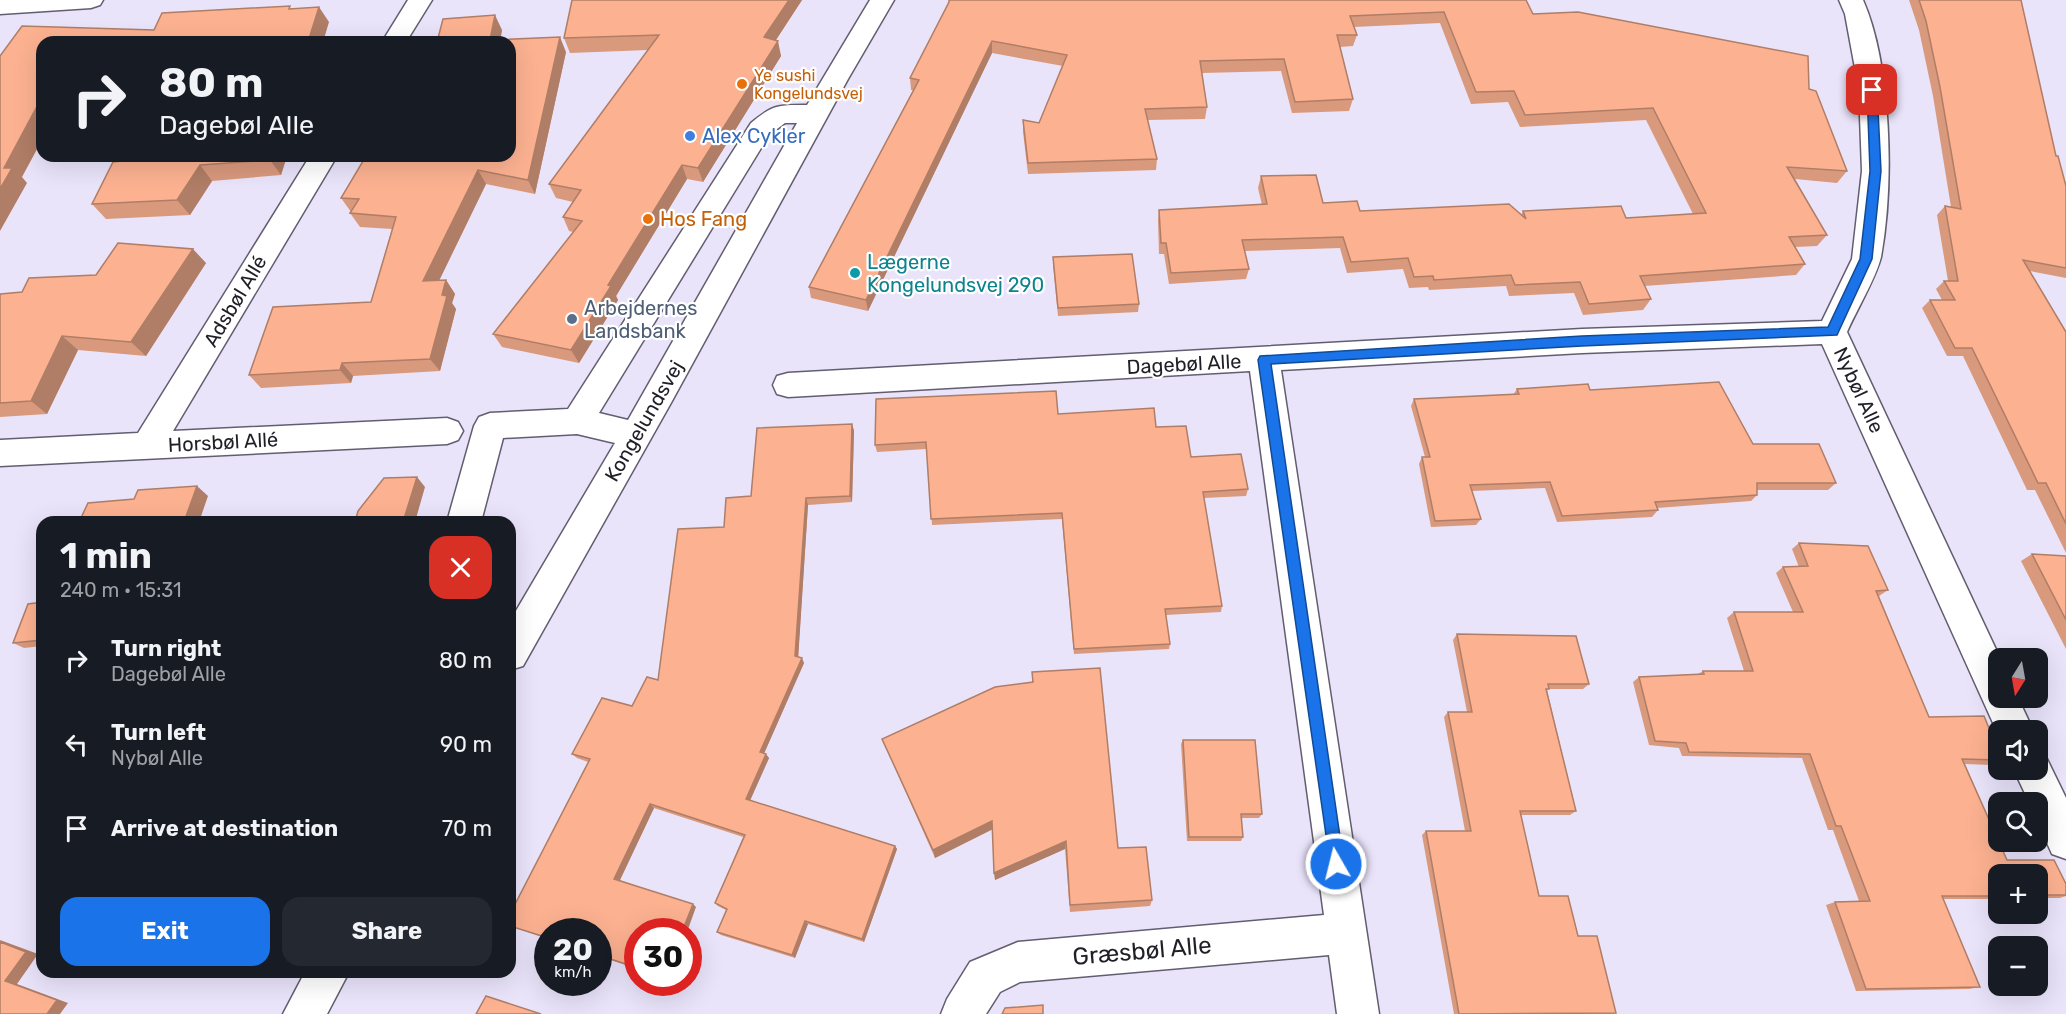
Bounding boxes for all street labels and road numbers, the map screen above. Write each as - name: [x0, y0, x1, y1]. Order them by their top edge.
- street label: Adsbøl Allé: [198, 251, 272, 351]
- street label: Nybøl Alle: [1829, 343, 1889, 437]
- street label: Dagebøl Alle: [1126, 349, 1242, 379]
- street label: Kongelundsvej: [600, 356, 688, 486]
- street label: Horsbøl Allé: [167, 427, 279, 457]
- street label: Græsbøl Alle: [1071, 931, 1213, 971]

